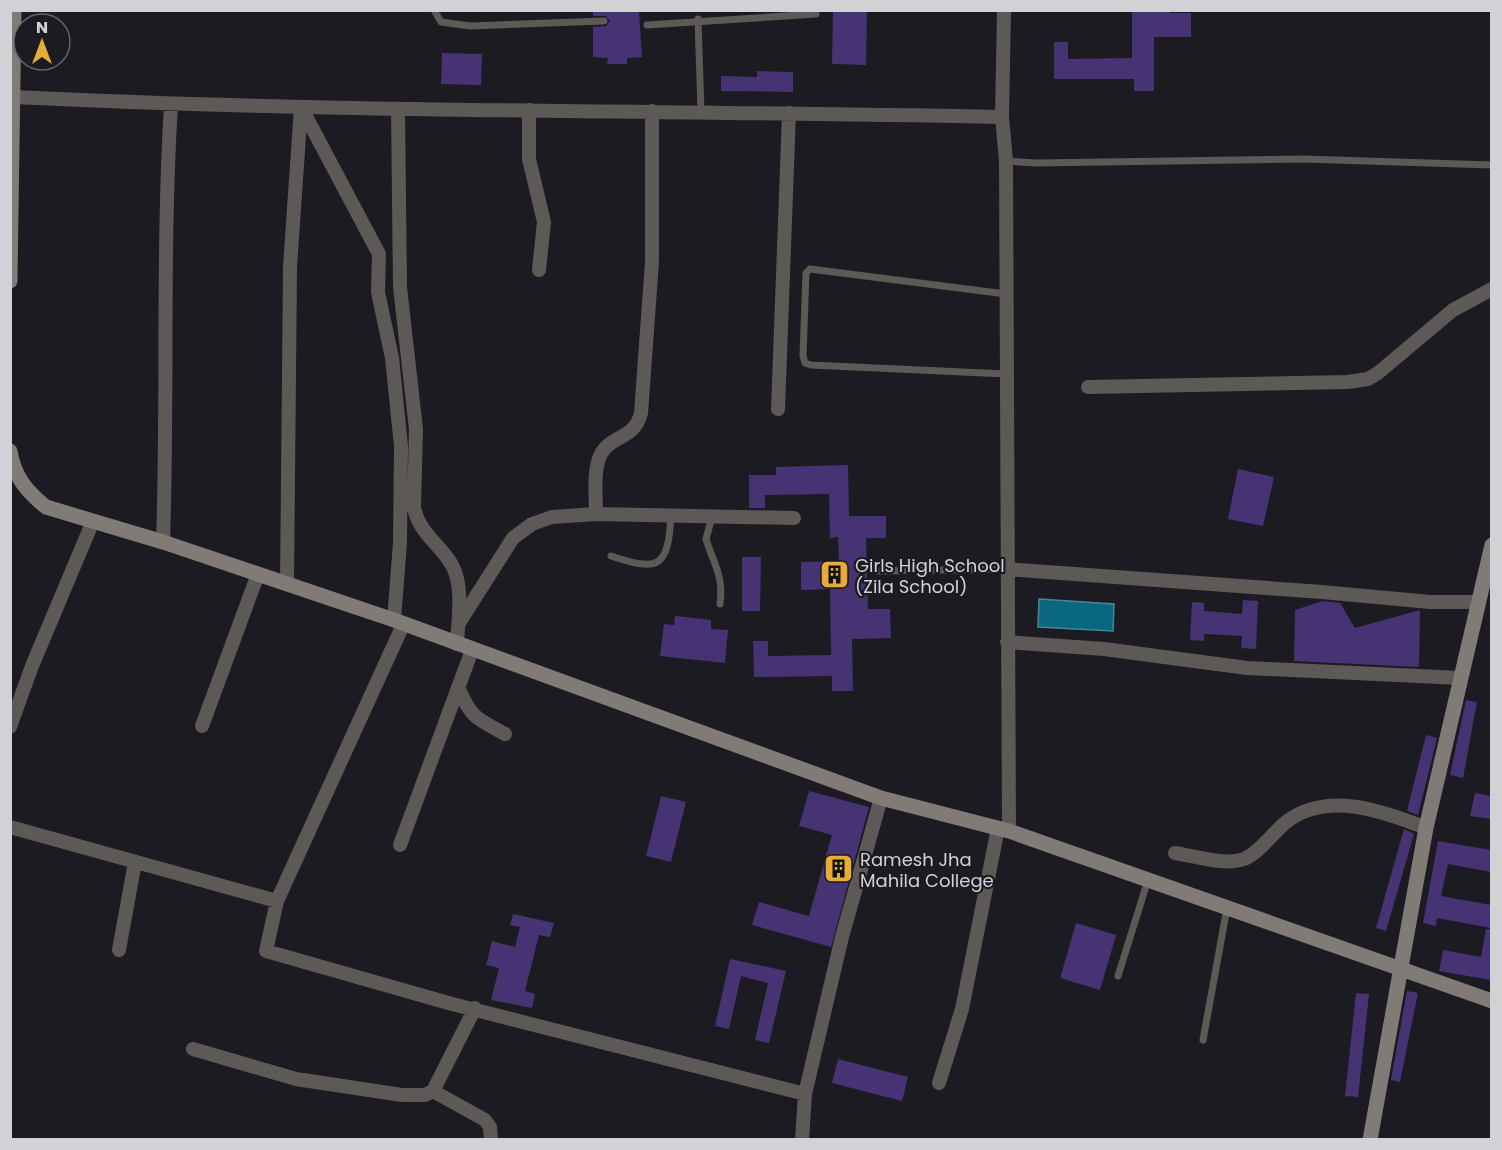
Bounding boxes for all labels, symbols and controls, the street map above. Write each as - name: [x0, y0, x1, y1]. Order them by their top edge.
- north arrow: [12, 12, 72, 72]
- text: N: [36, 16, 48, 39]
- place label: Girls High School (Zila School): [855, 553, 1005, 599]
- building icon: Girls High School (Zila School): [818, 559, 850, 591]
- place label: Ramesh Jha Mahila College: [860, 847, 994, 893]
- building icon: Ramesh Jha Mahila College: [823, 853, 855, 885]

